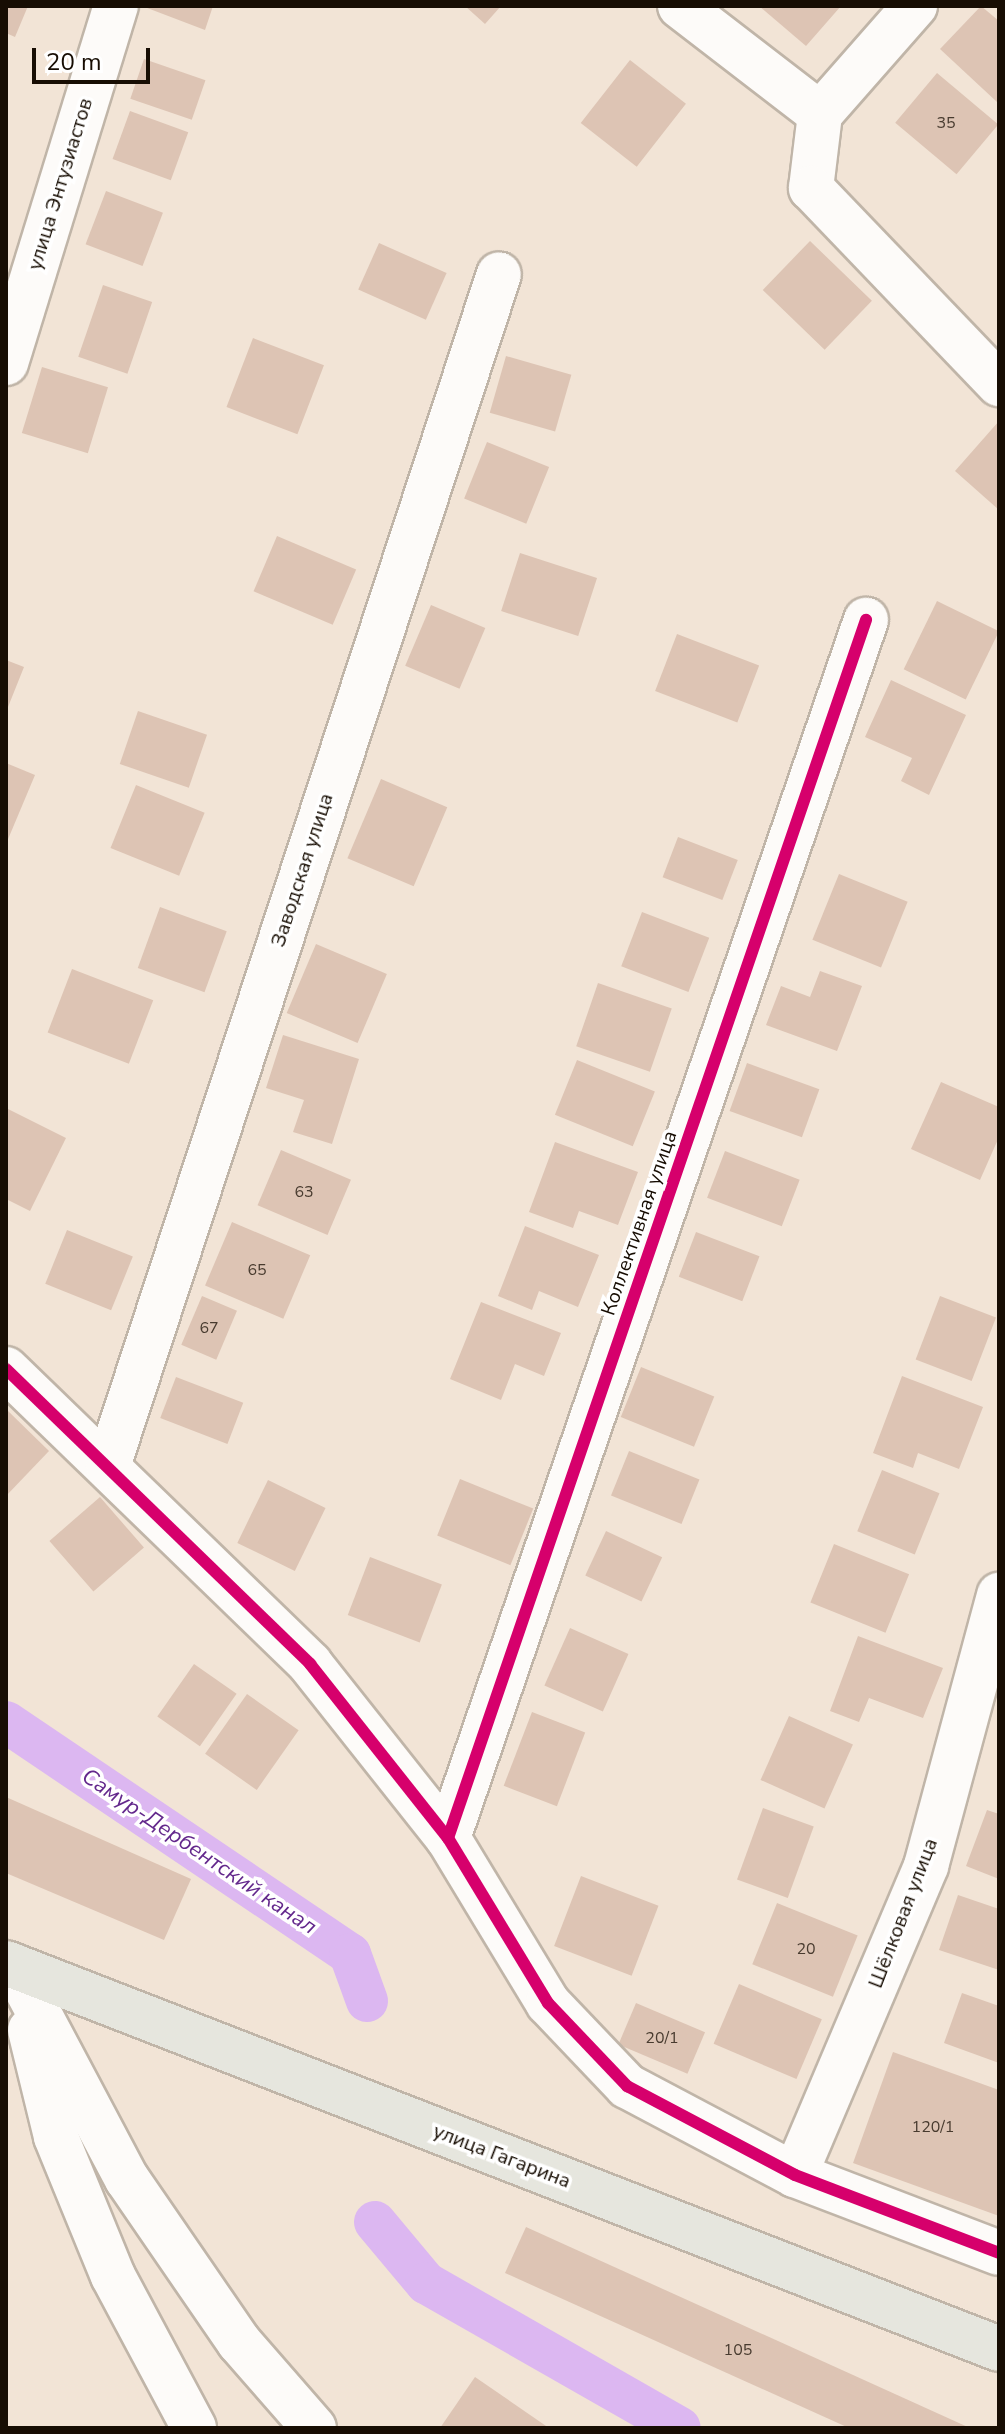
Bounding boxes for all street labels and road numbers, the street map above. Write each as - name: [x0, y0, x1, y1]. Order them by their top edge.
- street label: улица Энтузиастов: [22, 95, 98, 273]
- street label: Заводская улица: [266, 790, 338, 950]
- street label: Коллективная улица: [596, 1127, 682, 1319]
- street label: Шёлковая улица: [863, 1835, 943, 1991]
- street label: улица Гагарина: [430, 2119, 574, 2193]

